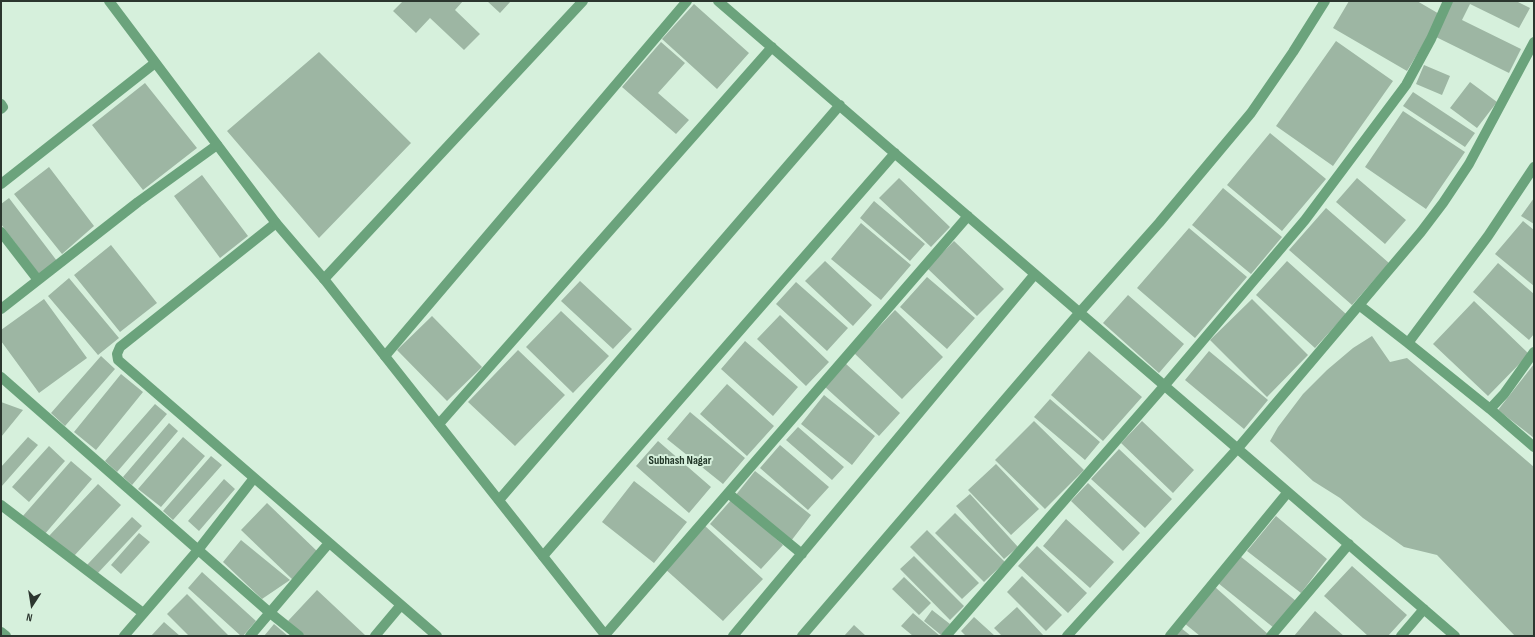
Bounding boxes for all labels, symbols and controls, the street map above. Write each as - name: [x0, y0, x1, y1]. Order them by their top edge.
- district label: Subhash Nagar: [649, 454, 711, 468]
- north arrow: [12, 585, 52, 625]
- text: N: [25, 610, 34, 624]

